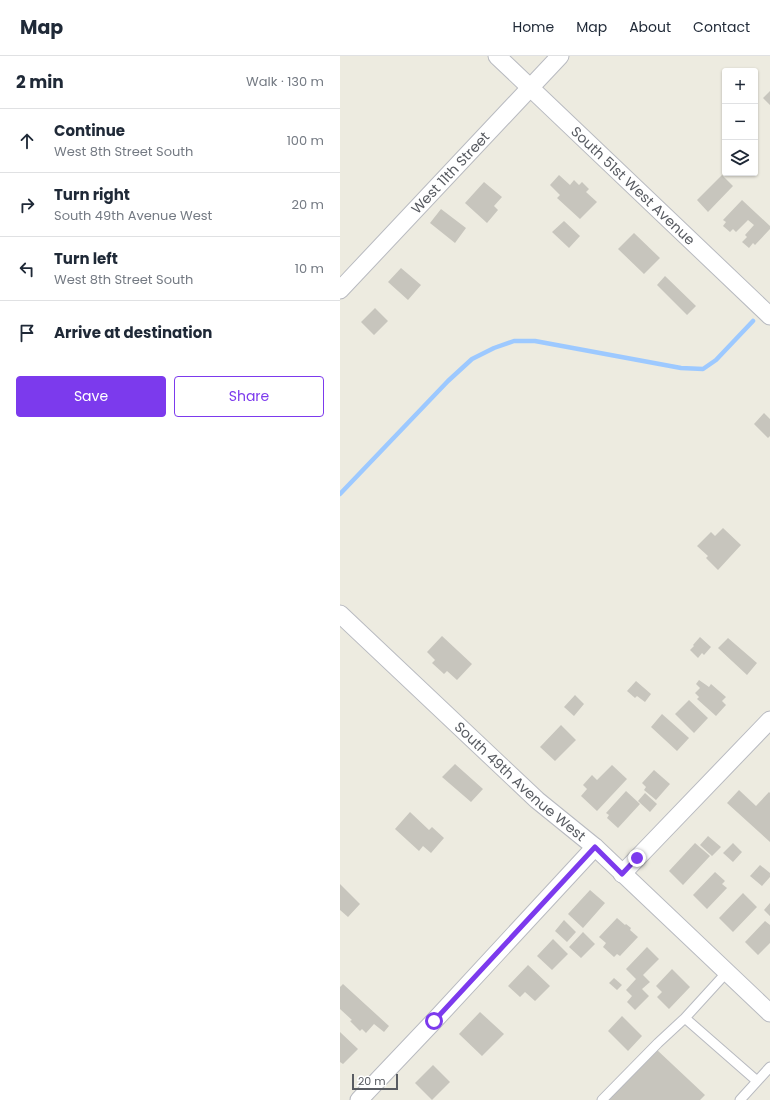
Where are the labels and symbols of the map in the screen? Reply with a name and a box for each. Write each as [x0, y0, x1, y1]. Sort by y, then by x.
street label: South 51st West Avenue [567, 122, 700, 250]
street label: West 11th Street [407, 127, 494, 218]
street label: South 49th Avenue West [450, 717, 590, 846]
route end [628, 849, 646, 867]
route start [425, 1012, 443, 1030]
scale bar [352, 1072, 398, 1091]

